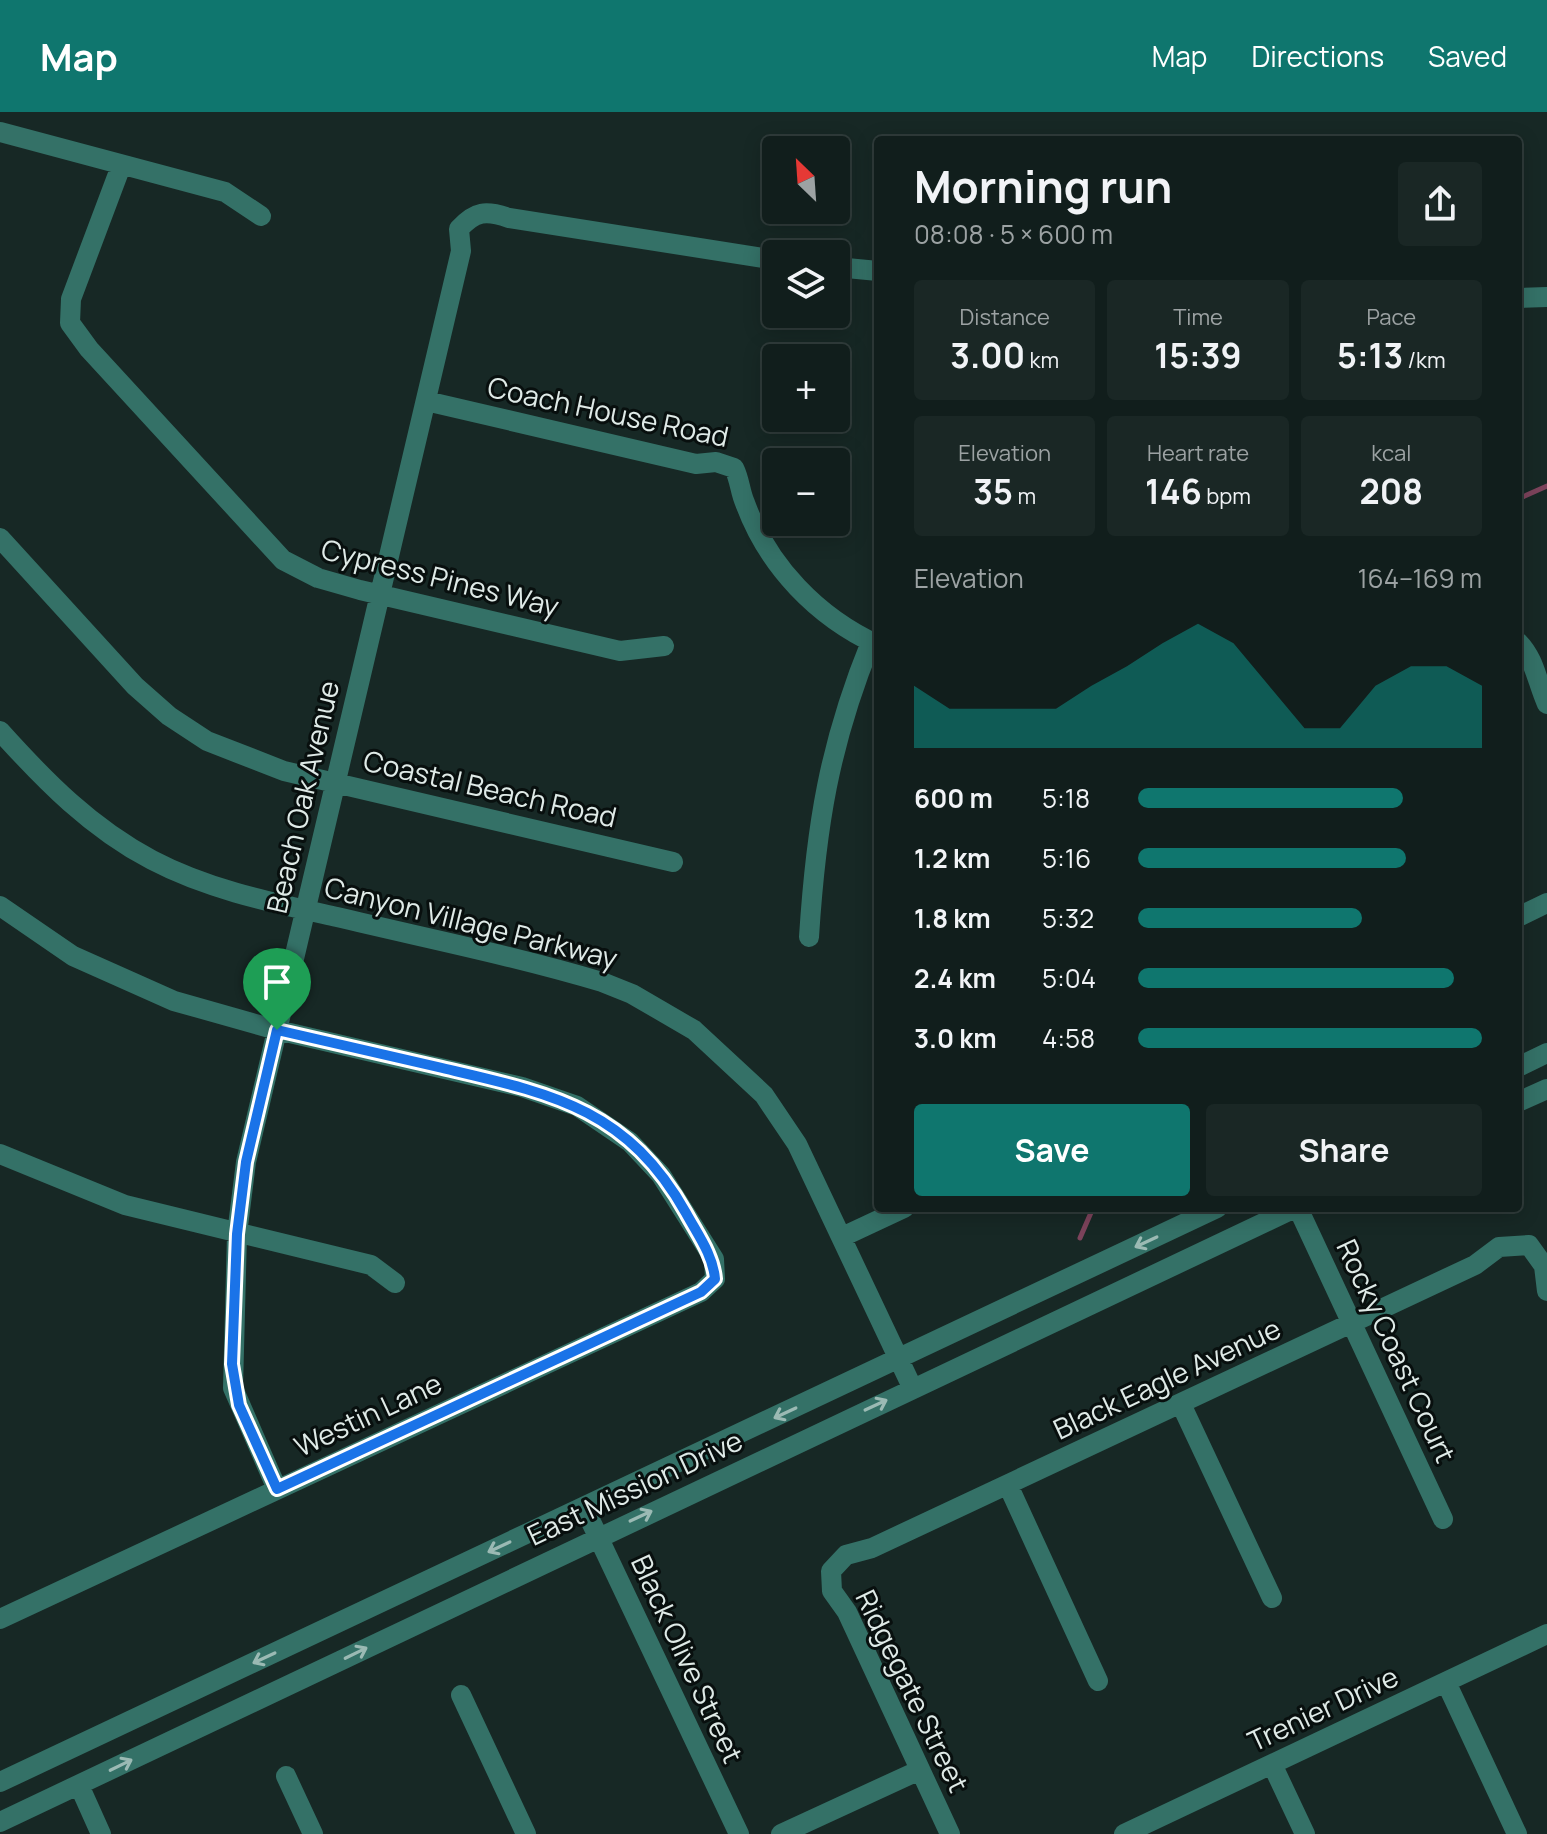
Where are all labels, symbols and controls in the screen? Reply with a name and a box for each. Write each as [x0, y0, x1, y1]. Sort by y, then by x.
text: Map [40, 30, 118, 82]
text: Map [1152, 37, 1207, 75]
text: Directions [1251, 37, 1384, 75]
text: Saved [1428, 37, 1507, 75]
north arrow [762, 136, 850, 224]
map controls [762, 136, 850, 536]
text: Morning run [914, 156, 1172, 216]
button: share [1398, 162, 1482, 246]
text: 08:08 · 5 × 600 m [914, 216, 1113, 252]
button: layers [762, 240, 850, 328]
text: Distance [960, 302, 1050, 332]
text: Time [1173, 302, 1223, 332]
text: Pace [1366, 302, 1416, 332]
text: 3.00 [950, 332, 1025, 378]
text: 15:39 [1154, 332, 1242, 378]
text: 5:13 [1337, 332, 1403, 378]
button: + [762, 344, 850, 432]
text: km [1025, 345, 1059, 375]
text: /km [1403, 345, 1446, 375]
street label: Coach House Road [484, 367, 732, 455]
text: Elevation [958, 438, 1051, 468]
text: Heart rate [1147, 438, 1249, 468]
text: kcal [1371, 438, 1411, 468]
button: − [762, 448, 850, 536]
text: 35 [973, 468, 1013, 514]
text: 146 [1145, 468, 1202, 514]
text: 208 [1360, 468, 1423, 514]
text: m [1013, 481, 1036, 511]
text: bpm [1202, 481, 1251, 511]
street label: Cypress Pines Way [317, 529, 563, 625]
text: Elevation [914, 560, 1024, 596]
text: 164–169 m [1357, 560, 1482, 596]
street label: Beach Oak Avenue [257, 677, 347, 917]
street label: Coastal Beach Road [360, 740, 621, 836]
text: 600 m [914, 780, 993, 816]
text: 5:18 [1042, 780, 1090, 816]
text: 1.2 km [914, 840, 990, 876]
text: 5:16 [1042, 840, 1091, 876]
street label: Canyon Village Parkway [321, 867, 622, 977]
text: 1.8 km [914, 900, 991, 936]
text: 5:32 [1042, 900, 1094, 936]
pin [243, 948, 311, 1030]
icon: arrive [255, 960, 299, 1004]
text: 2.4 km [914, 960, 996, 996]
text: 5:04 [1042, 960, 1096, 996]
text: 3.0 km [914, 1020, 997, 1056]
text: 4:58 [1042, 1020, 1095, 1056]
button: Save [914, 1104, 1190, 1196]
button: Share [1206, 1104, 1482, 1196]
street label: Rocky Coast Court [1329, 1233, 1465, 1468]
one-way arrow [1135, 1235, 1159, 1250]
street label: Black Eagle Avenue [1047, 1309, 1286, 1447]
street label: Westin Lane [288, 1363, 447, 1465]
one-way arrow [863, 1397, 887, 1412]
one-way arrow [773, 1406, 797, 1421]
street label: East Mission Drive [521, 1421, 748, 1554]
one-way arrow [628, 1508, 652, 1523]
one-way arrow [487, 1540, 511, 1555]
street label: Black Olive Street [623, 1548, 753, 1769]
street label: Ridgegate Street [847, 1583, 978, 1798]
one-way arrow [343, 1644, 367, 1660]
one-way arrow [252, 1651, 276, 1666]
street label: Trenier Drive [1241, 1657, 1404, 1759]
one-way arrow [109, 1757, 133, 1772]

